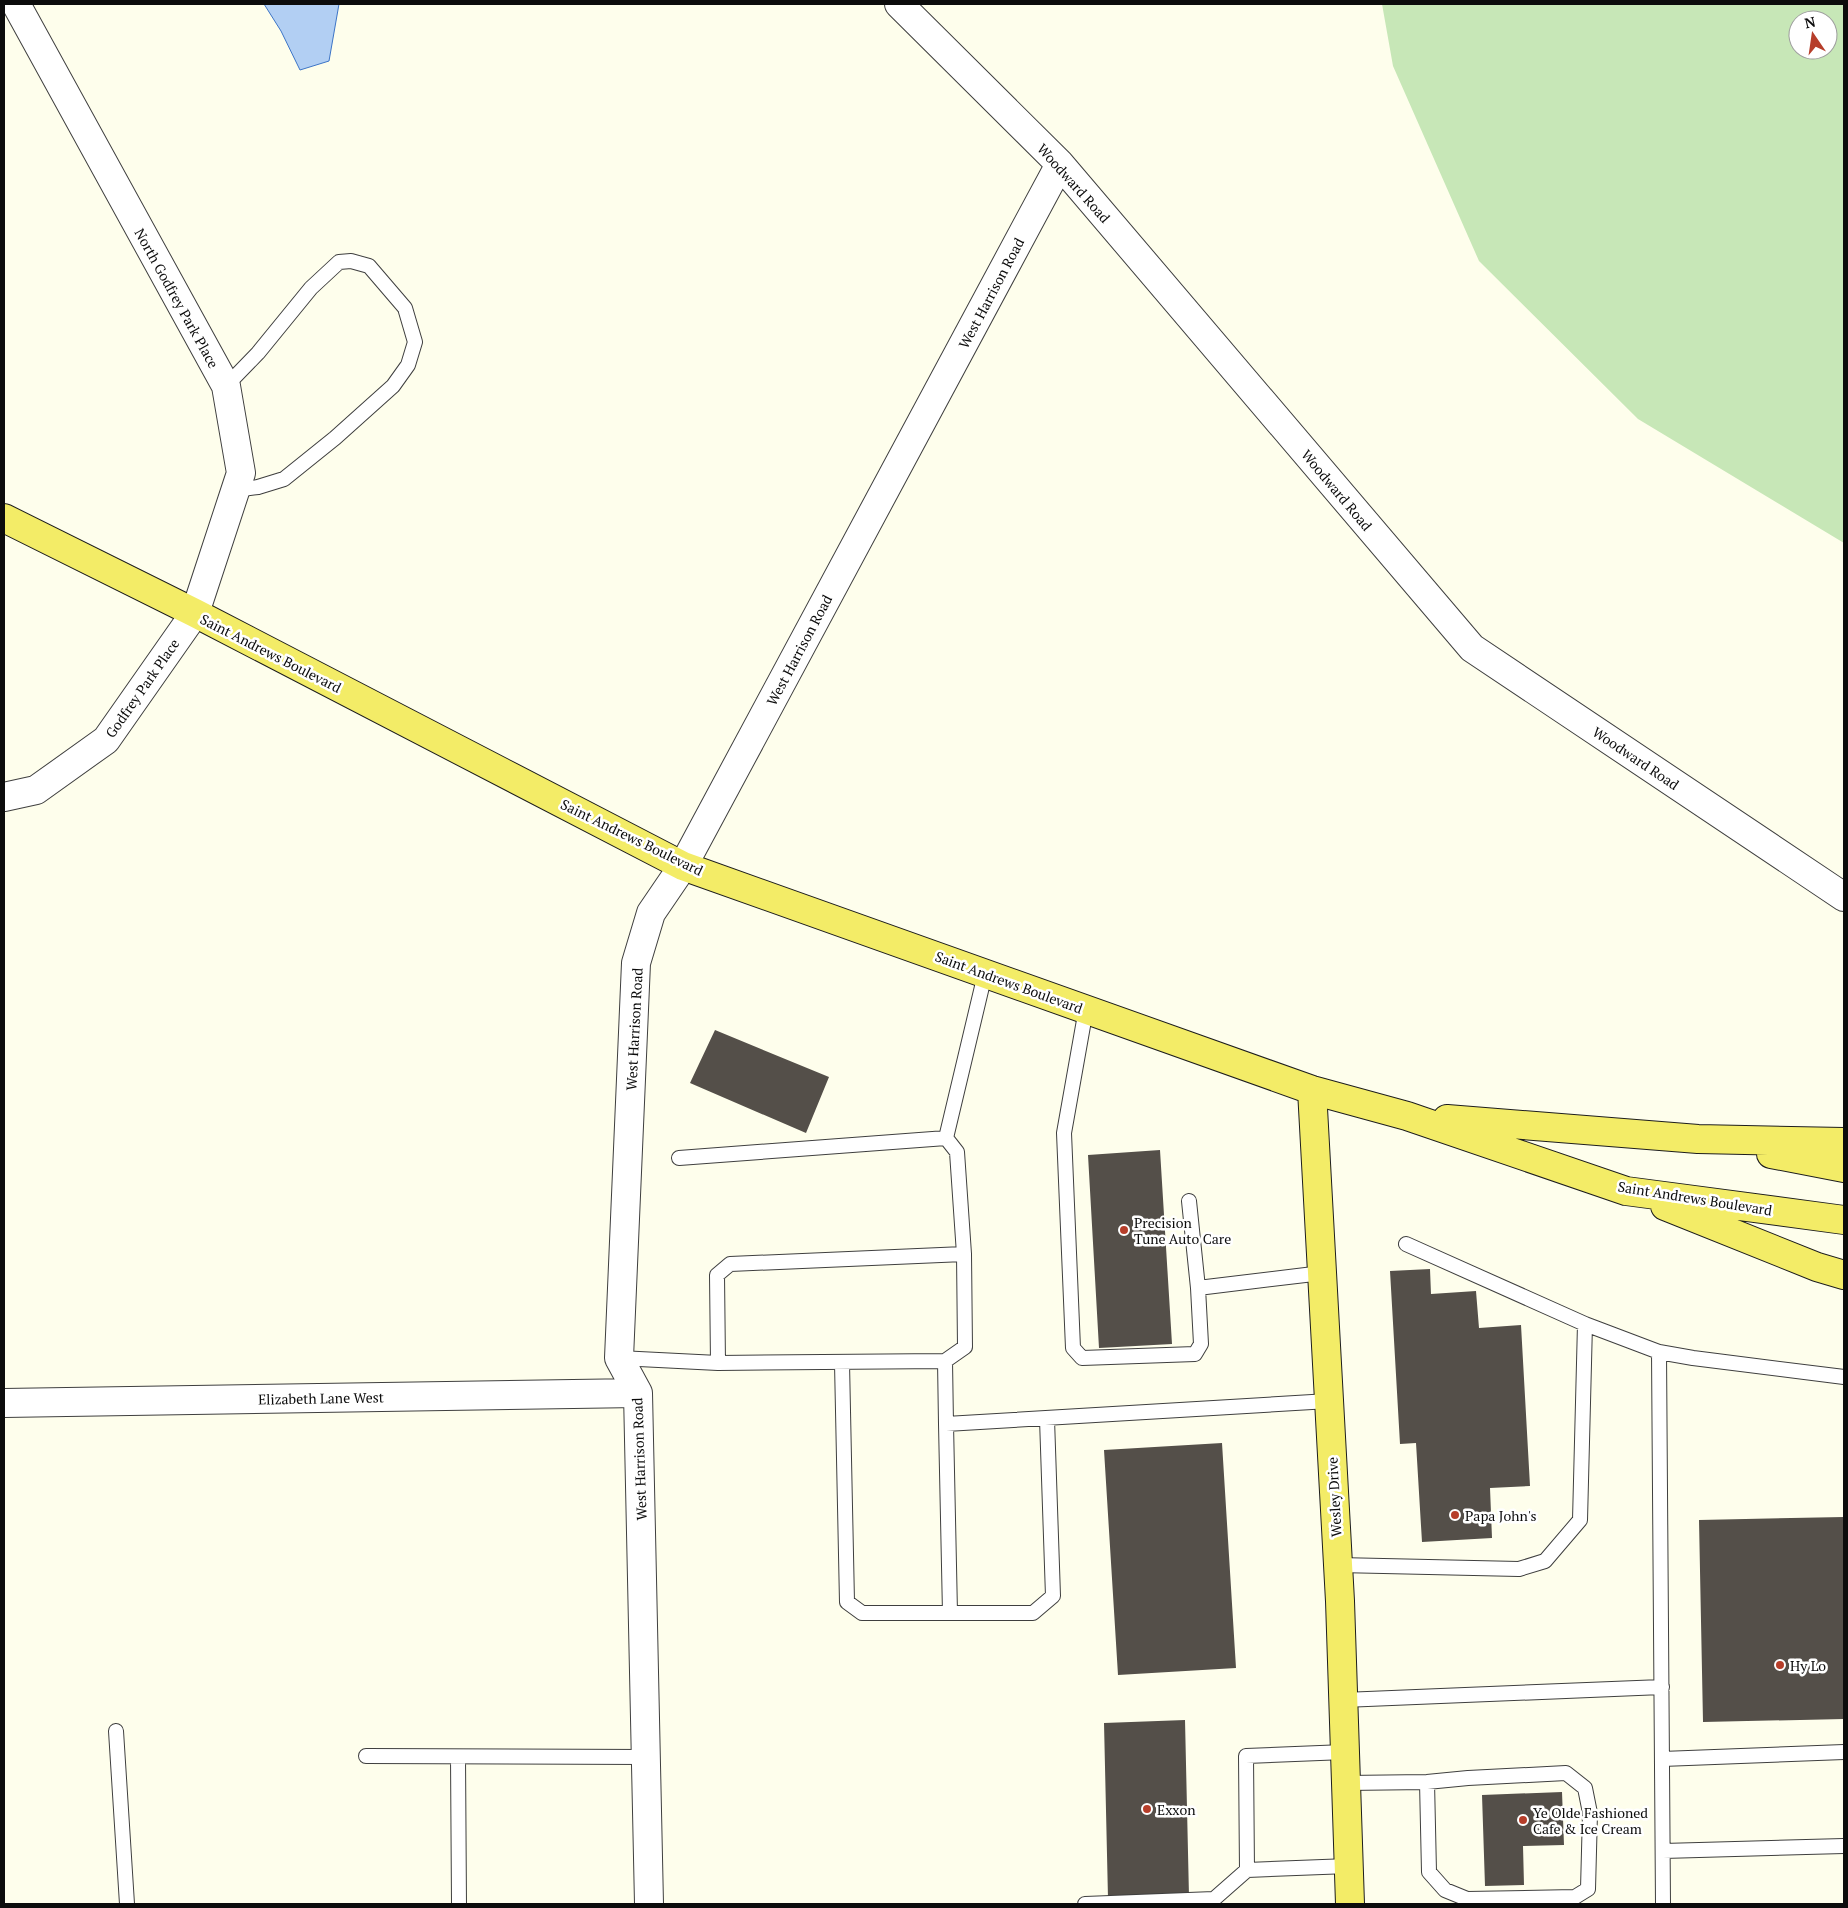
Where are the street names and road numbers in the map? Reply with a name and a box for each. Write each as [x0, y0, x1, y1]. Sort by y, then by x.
street label: Woodward Road [1033, 139, 1115, 227]
street label: North Godfrey Park Place [131, 225, 223, 371]
street label: West Harrison Road [954, 234, 1028, 352]
street label: Woodward Road [1297, 445, 1377, 535]
street label: West Harrison Road [762, 591, 836, 709]
street label: Saint Andrews Boulevard [197, 609, 345, 697]
street label: Godfrey Park Place [101, 635, 183, 741]
street label: Woodward Road [1589, 722, 1683, 794]
street label: Saint Andrews Boulevard [558, 794, 706, 880]
street label: Saint Andrews Boulevard [933, 946, 1086, 1018]
street label: West Harrison Road [621, 967, 647, 1091]
street label: Saint Andrews Boulevard [1617, 1176, 1774, 1220]
street label: Elizabeth Lane West [258, 1387, 385, 1409]
street label: West Harrison Road [627, 1397, 651, 1521]
street label: Wesley Drive [1322, 1456, 1346, 1538]

